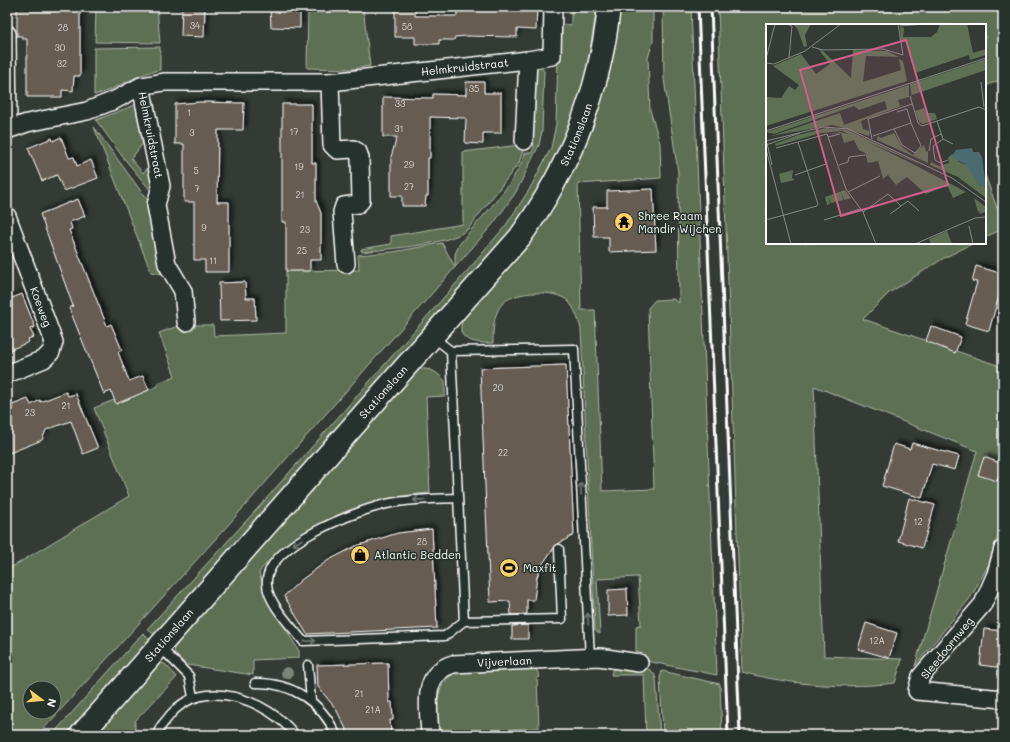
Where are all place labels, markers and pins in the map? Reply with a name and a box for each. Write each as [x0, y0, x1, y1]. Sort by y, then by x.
place label: Shree Raam Mandir Wijchen [638, 208, 721, 236]
temple icon: Shree Raam Mandir Wijchen [613, 211, 635, 233]
shop icon: Atlantic Bedden [349, 544, 371, 566]
place label: Atlantic Bedden [374, 547, 461, 562]
sports icon: Maxfit [498, 557, 520, 579]
place label: Maxfit [523, 560, 557, 575]

